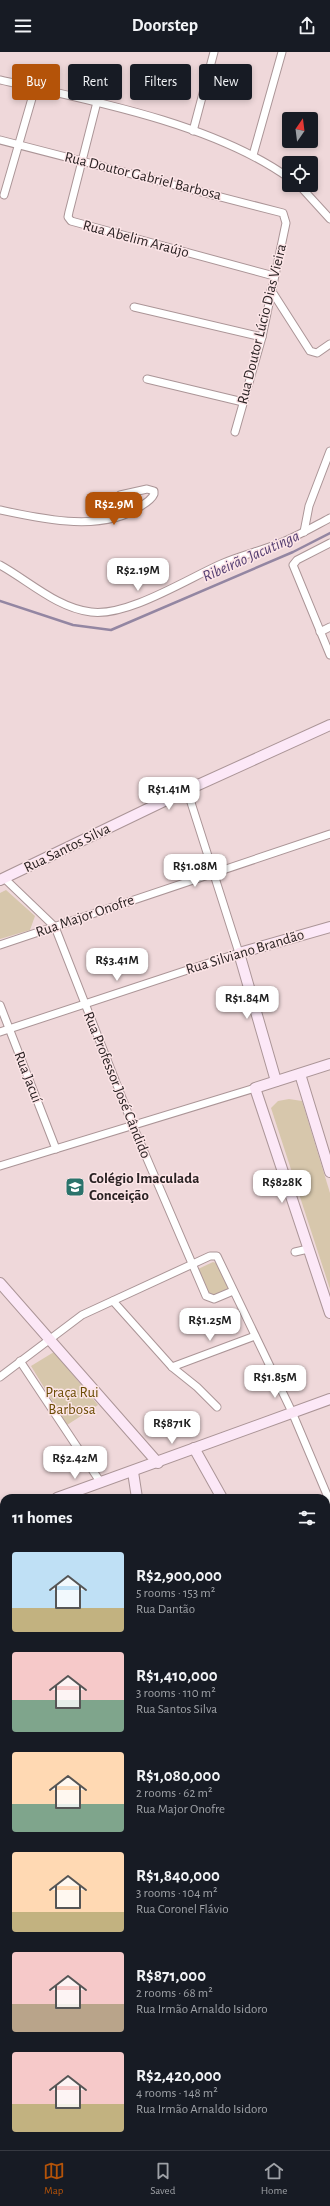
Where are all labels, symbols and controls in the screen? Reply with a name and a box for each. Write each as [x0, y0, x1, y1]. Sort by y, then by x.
icon: menu [12, 15, 34, 37]
icon: share [296, 15, 318, 37]
text: Doorstep [132, 17, 198, 35]
chip: Buy [12, 64, 60, 100]
chip: Rent [68, 64, 122, 100]
chip: Filters [130, 64, 191, 100]
chip: New [199, 64, 252, 100]
north arrow [282, 112, 318, 148]
map controls [282, 112, 318, 192]
street label: Rua Doutor Gabriel Barbosa [63, 149, 223, 203]
button: locate [282, 156, 318, 192]
street label: Rua Abelim Araújo [81, 218, 191, 260]
street label: Rua Doutor Lúcio Dias Vieira [235, 242, 289, 406]
pin: R$2.9M [81, 492, 147, 526]
text: R$2.9M [94, 498, 134, 511]
water label: Ribeirão Jacutinga [200, 527, 302, 585]
pin: R$2.19M [101, 558, 175, 592]
text: R$2.19M [116, 564, 160, 577]
pin: R$1.41M [132, 777, 206, 811]
text: R$1.41M [148, 783, 190, 796]
street label: Rua Santos Silva [22, 821, 112, 875]
pin: R$1.08M [158, 854, 232, 888]
text: R$1.08M [173, 860, 217, 873]
street label: Rua Major Onofre [34, 892, 136, 940]
street label: Rua Silviano Brandão [184, 927, 306, 977]
pin: R$3.41M [80, 948, 154, 982]
text: R$3.41M [95, 954, 139, 967]
pin: R$1.84M [210, 986, 284, 1020]
text: R$1.84M [225, 992, 269, 1005]
street label: Rua Professor José Cândido [81, 1009, 153, 1161]
street label: Rua Jacuí [11, 1049, 45, 1105]
pin: R$828K [249, 1170, 315, 1204]
place label: Colégio Imaculada Conceição [89, 1171, 199, 1203]
school or university icon: Colégio Imaculada Conceição [64, 1176, 86, 1198]
text: R$828K [262, 1176, 302, 1189]
pin: R$1.25M [173, 1308, 247, 1342]
text: R$1.25M [188, 1314, 232, 1327]
pin: R$1.85M [238, 1365, 312, 1399]
text: R$1.85M [253, 1371, 297, 1384]
park label: Praça Rui Barbosa [45, 1385, 99, 1417]
pin: R$871K [139, 1411, 205, 1445]
text: R$871K [153, 1417, 191, 1430]
pin: R$2.42M [38, 1446, 112, 1480]
text: R$2.42M [52, 1452, 98, 1465]
icon: filters [296, 1507, 318, 1529]
text: 11 homes [12, 1509, 72, 1526]
text: R$2,900,000 [136, 1567, 222, 1584]
icon: home [44, 1568, 92, 1616]
text: 5 rooms · 153 m² [136, 1587, 215, 1600]
text: Rua Dantão [136, 1603, 195, 1616]
text: R$1,410,000 [136, 1667, 218, 1684]
icon: home [44, 1668, 92, 1716]
text: 3 rooms · 110 m² [136, 1687, 216, 1700]
text: Rua Santos Silva [136, 1703, 217, 1716]
text: R$1,080,000 [136, 1767, 220, 1784]
icon: home [44, 1768, 92, 1816]
text: 2 rooms · 62 m² [136, 1787, 212, 1800]
text: Rua Major Onofre [136, 1803, 225, 1816]
text: R$1,840,000 [136, 1867, 220, 1884]
icon: home [44, 1868, 92, 1916]
text: 3 rooms · 104 m² [136, 1887, 217, 1900]
text: Rua Coronel Flávio [136, 1903, 229, 1916]
text: R$871,000 [136, 1967, 206, 1984]
icon: home [44, 1968, 92, 2016]
text: 2 rooms · 68 m² [136, 1987, 213, 2000]
text: Rua Irmão Arnaldo Isidoro [136, 2003, 268, 2016]
text: R$2,420,000 [136, 2067, 221, 2084]
icon: home [44, 2068, 92, 2116]
text: 4 rooms · 148 m² [136, 2087, 218, 2100]
text: Rua Irmão Arnaldo Isidoro [136, 2103, 268, 2116]
tab: Map [43, 2160, 65, 2197]
tab: Saved [150, 2160, 175, 2197]
tab: Home [261, 2160, 287, 2197]

